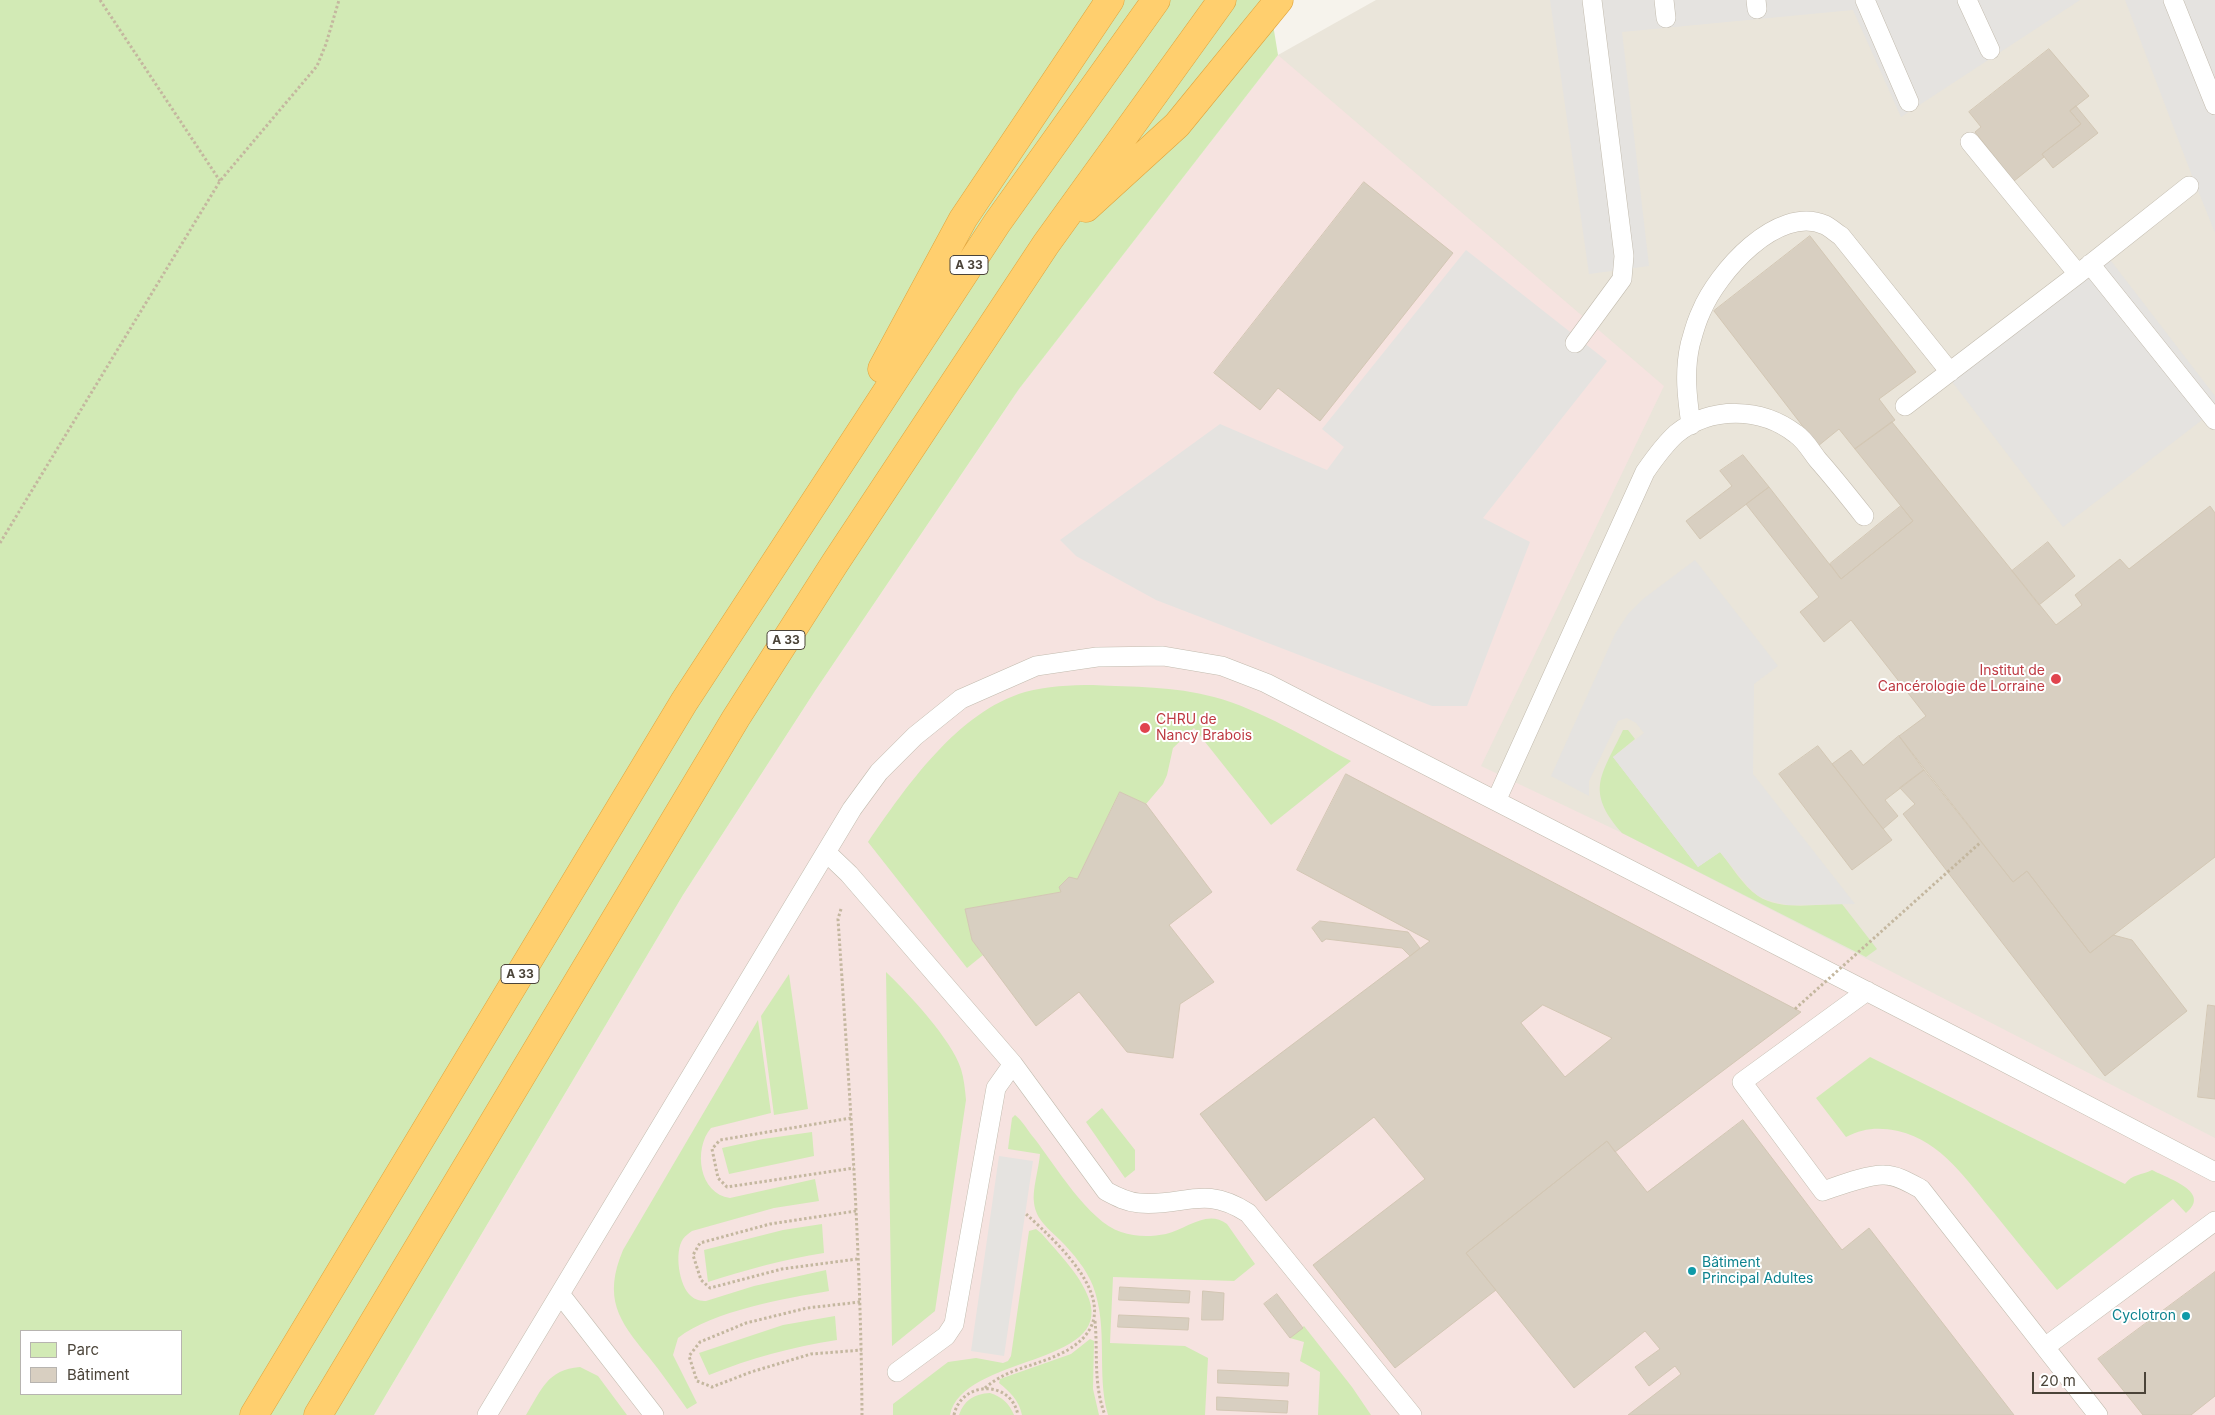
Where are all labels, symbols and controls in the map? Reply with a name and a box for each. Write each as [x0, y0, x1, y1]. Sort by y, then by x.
road number: A 33 [950, 256, 988, 274]
road number: A 33 [767, 630, 805, 650]
place label: Institut de Cancérologie de Lorraine [1878, 663, 2045, 696]
marker: Institut de Cancérologie de Lorraine [2049, 672, 2063, 686]
place label: CHRU de Nancy Brabois [1156, 712, 1252, 744]
marker: CHRU de Nancy Brabois [1138, 721, 1152, 735]
road number: A 33 [501, 964, 539, 984]
place label: Bâtiment Principal Adultes [1702, 1255, 1813, 1288]
marker: Bâtiment Principal Adultes [1686, 1265, 1698, 1277]
place label: Cyclotron [2112, 1308, 2176, 1324]
marker: Cyclotron [2180, 1310, 2192, 1322]
legend [20, 1330, 182, 1395]
text: Parc [67, 1340, 99, 1359]
scale bar [2035, 1362, 2149, 1394]
text: Bâtiment [67, 1365, 129, 1384]
text: 20 m [2040, 1371, 2076, 1390]

